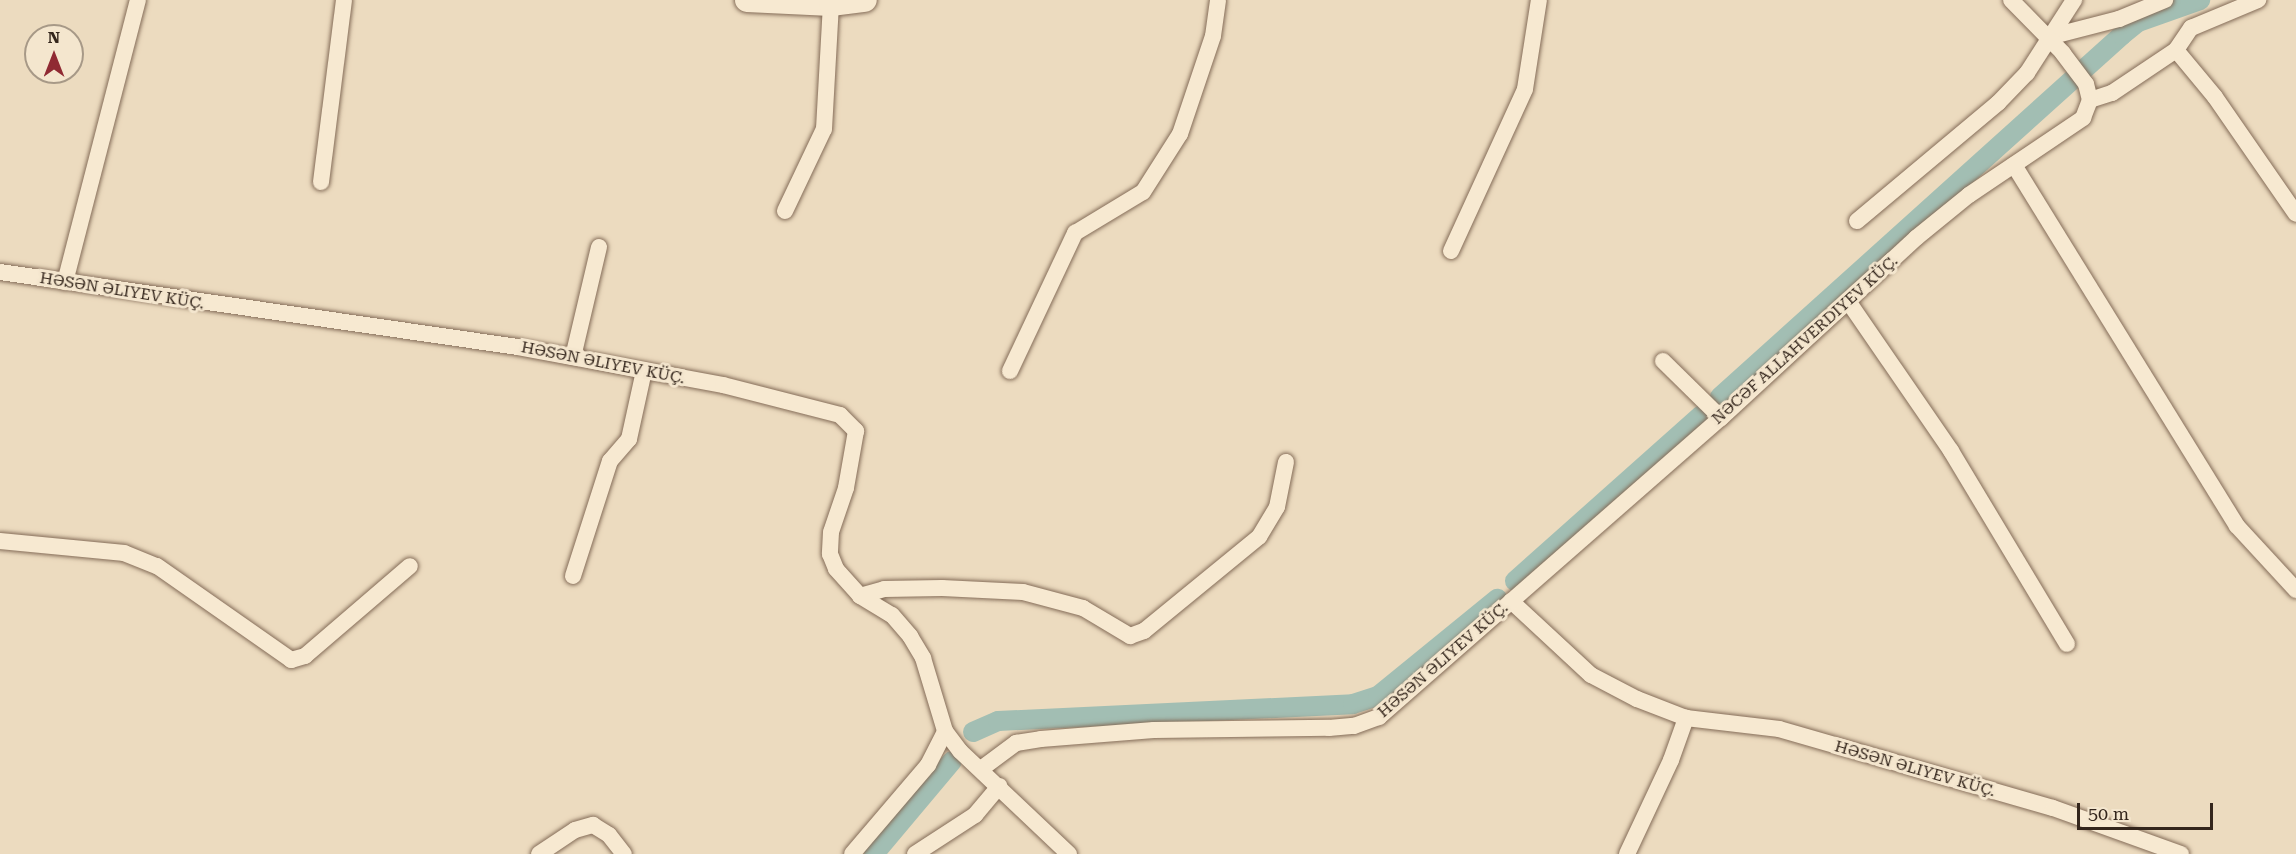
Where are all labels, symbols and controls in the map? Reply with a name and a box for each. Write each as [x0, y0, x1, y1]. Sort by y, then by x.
north arrow [24, 24, 84, 84]
text: N [48, 28, 60, 47]
street label: NƏCƏF ALLAHVERDIYEV KÜÇ. [1708, 251, 1902, 429]
street label: HƏSƏN ƏLIYEV KÜÇ. [38, 269, 206, 313]
street label: HƏSƏN ƏLIYEV KÜÇ. [520, 338, 686, 388]
street label: HƏSƏN ƏLIYEV KÜÇ. [1374, 598, 1512, 722]
street label: HƏSƏN ƏLIYEV KÜÇ. [1832, 737, 1998, 801]
scale bar [2080, 791, 2216, 829]
text: 50 m [2088, 803, 2129, 824]

